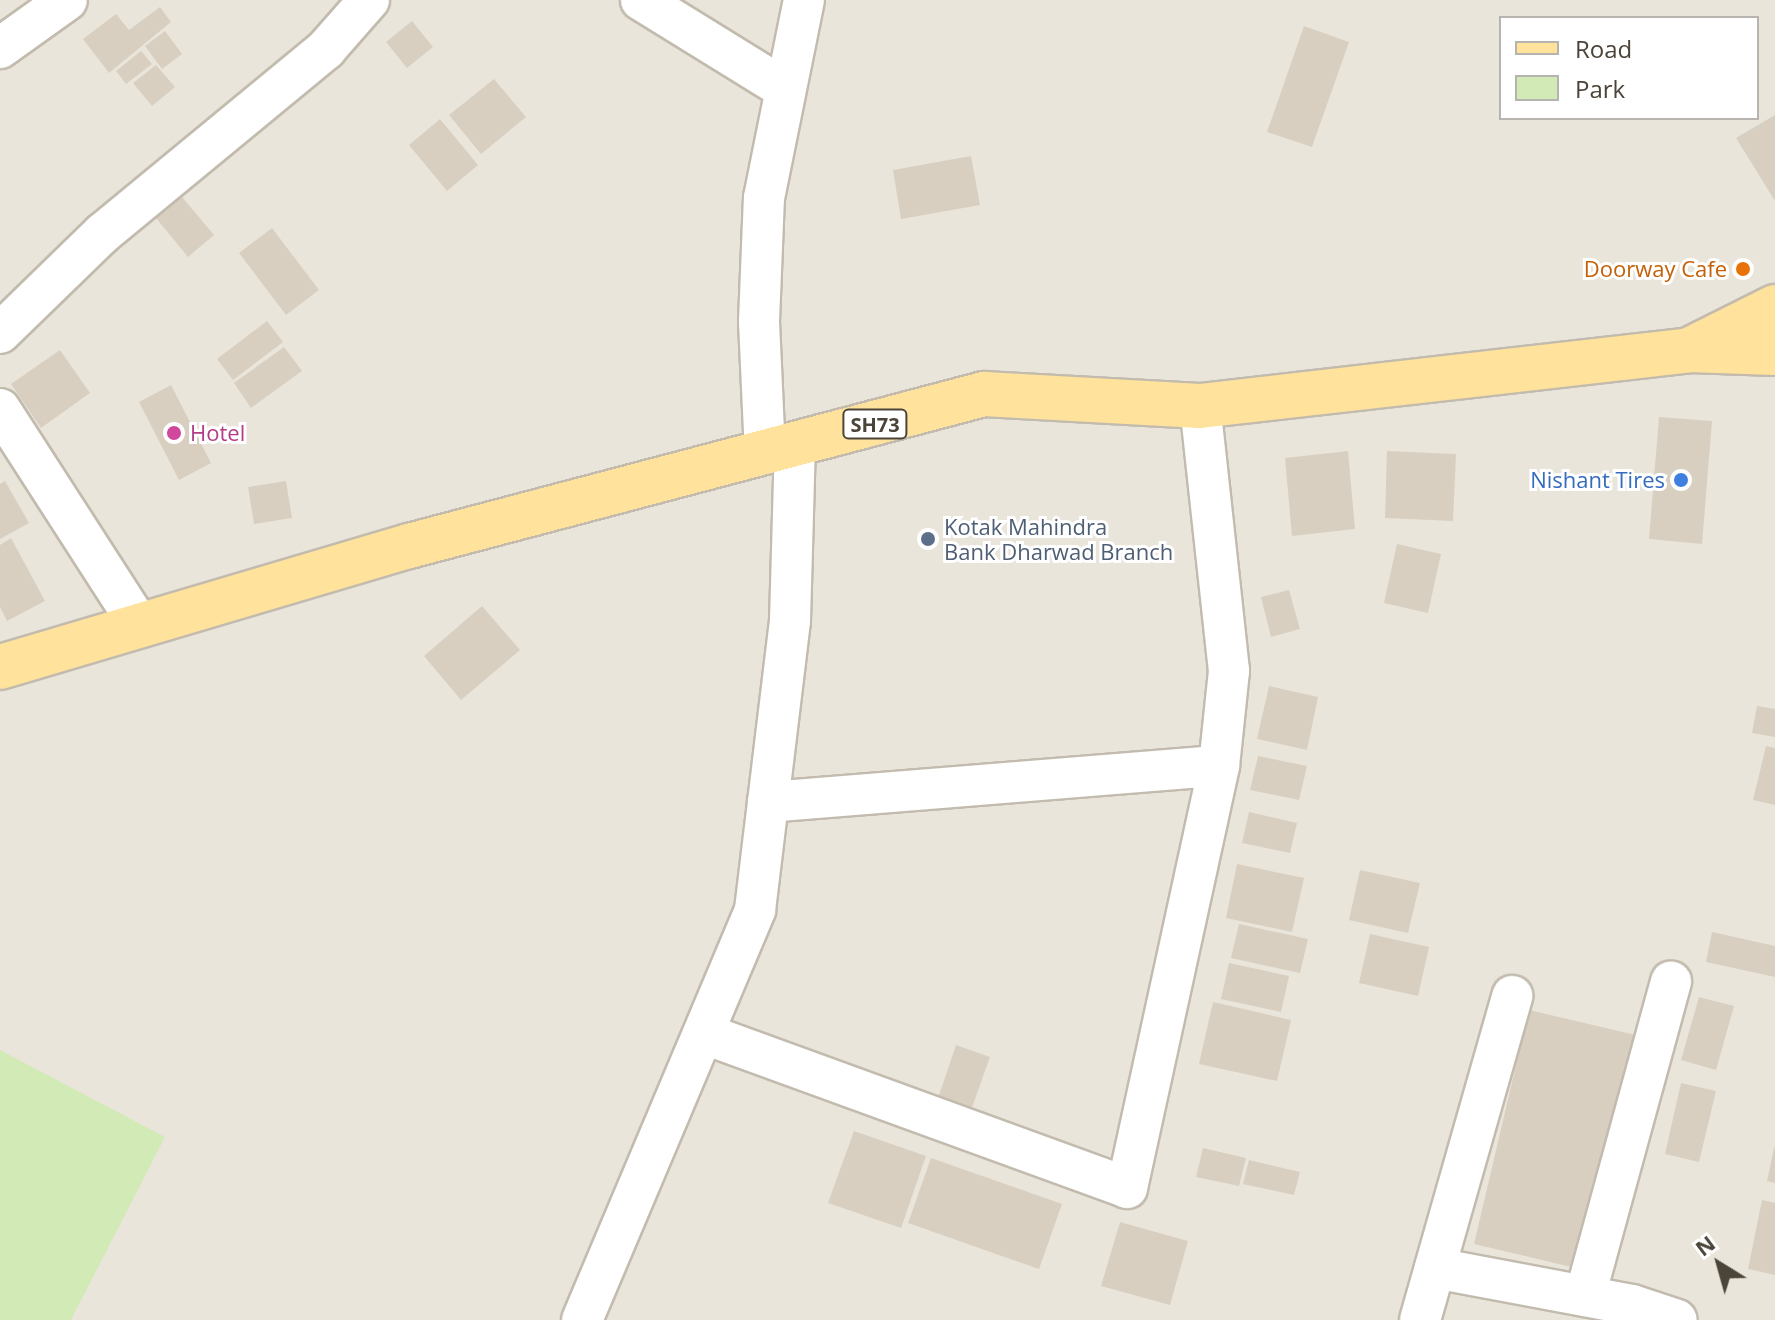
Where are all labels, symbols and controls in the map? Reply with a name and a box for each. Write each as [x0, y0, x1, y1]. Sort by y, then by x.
legend [1499, 16, 1759, 120]
text: Road [1575, 32, 1632, 65]
text: Park [1575, 72, 1625, 105]
place label: Doorway Cafe [1584, 256, 1727, 282]
marker: Doorway Cafe [1734, 260, 1752, 278]
road number: SH73 [841, 408, 909, 440]
place label: Hotel [190, 420, 245, 446]
marker: Hotel [165, 424, 183, 442]
place label: Nishant Tires [1530, 467, 1665, 493]
marker: Nishant Tires [1672, 471, 1690, 489]
place label: Kotak Mahindra Bank Dharwad Branch [944, 513, 1173, 564]
marker: Kotak Mahindra Bank Dharwad Branch [919, 530, 937, 548]
north arrow [1679, 1224, 1759, 1304]
text: N [1688, 1227, 1721, 1262]

